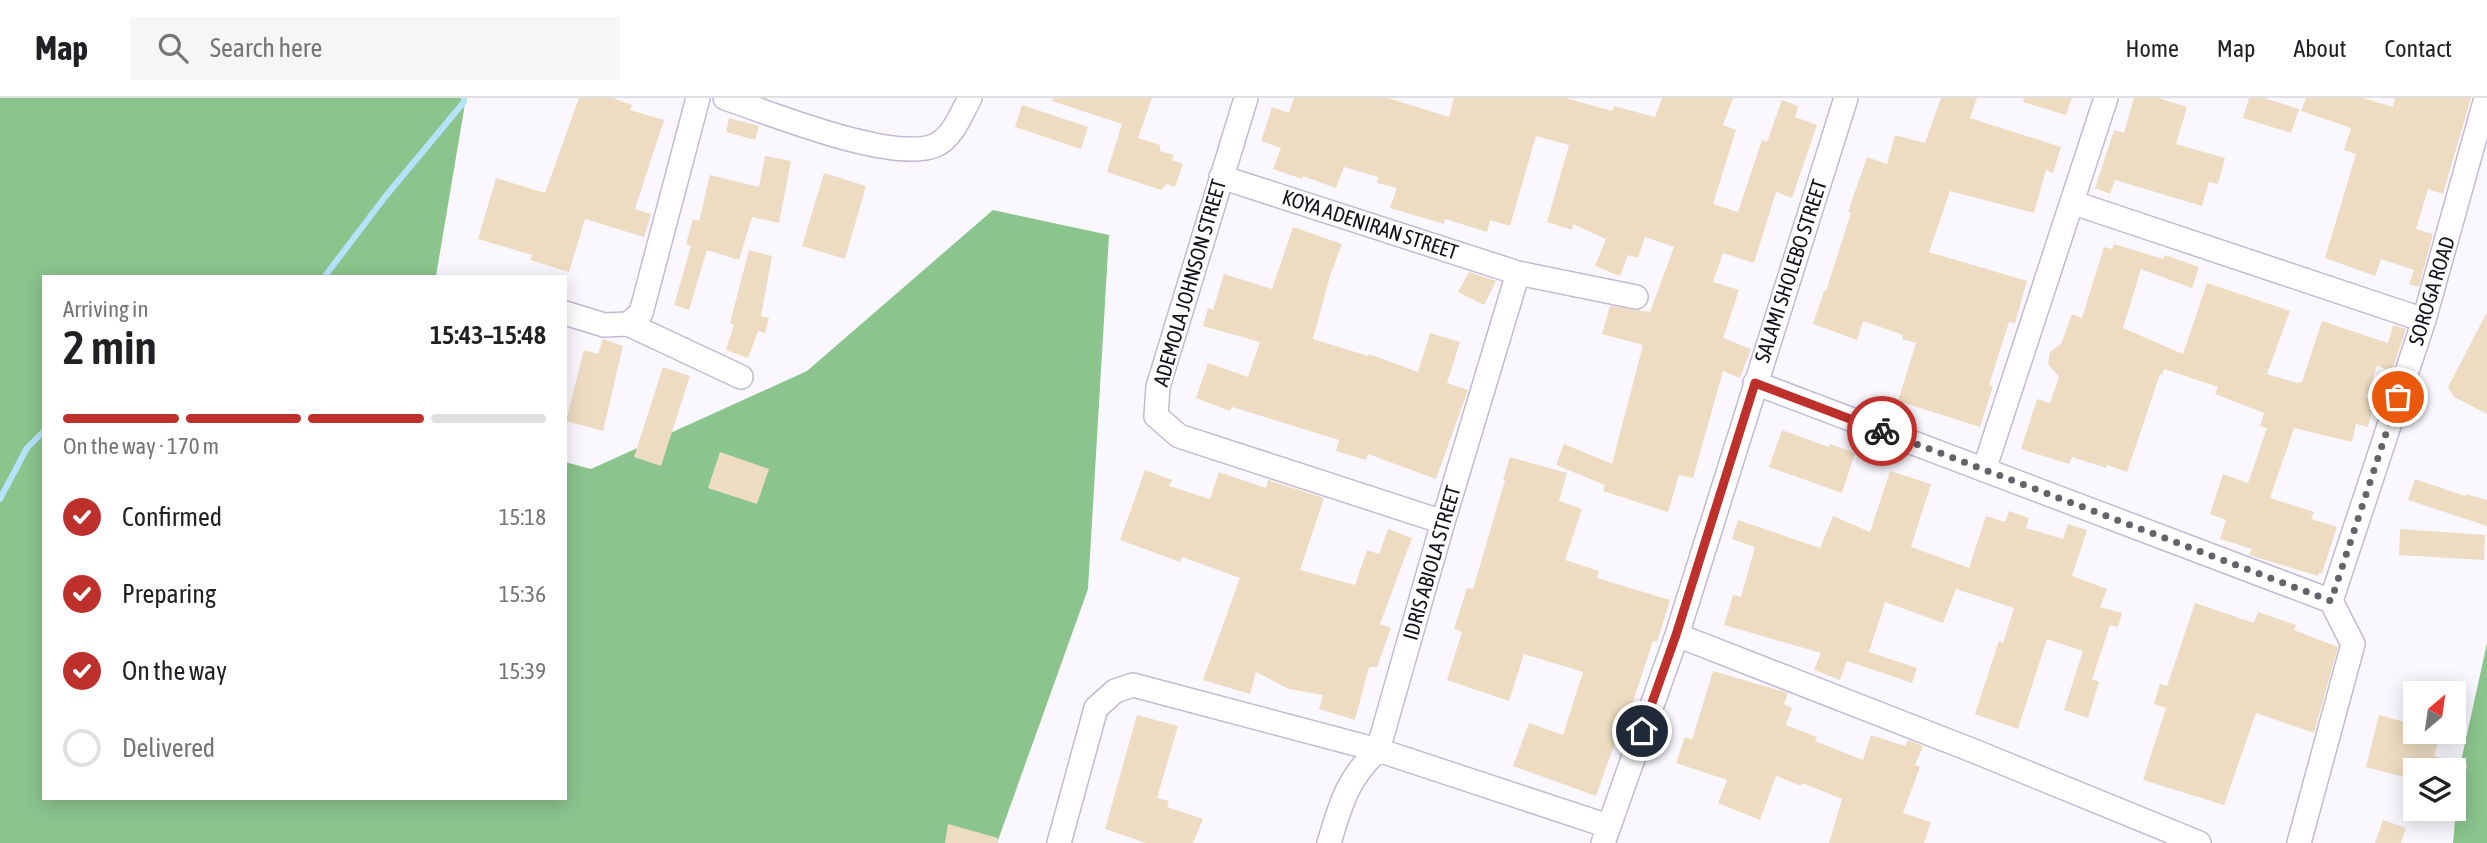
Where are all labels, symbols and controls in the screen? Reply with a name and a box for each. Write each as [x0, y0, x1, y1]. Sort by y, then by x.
search box [130, 17, 620, 80]
text: Map [35, 29, 88, 67]
icon: search [154, 29, 192, 67]
text: Search here [210, 33, 322, 63]
text: Home [2125, 35, 2179, 62]
text: Map [2217, 35, 2255, 62]
text: About [2293, 35, 2346, 62]
text: Contact [2384, 35, 2452, 62]
street label: ADEMOLA JOHNSON STREET [1148, 176, 1230, 389]
street label: SALAMI SHOLEBO STREET [1749, 176, 1831, 365]
street label: KOYA ADENIRAN STREET [1279, 184, 1461, 264]
street label: SOROGA ROAD [2403, 233, 2459, 348]
text: Arriving in [63, 296, 149, 322]
text: 15:43–15:48 [430, 320, 546, 350]
text: 2 min [63, 321, 157, 374]
pin [2368, 367, 2428, 427]
icon: bag [2379, 378, 2417, 416]
courier [1847, 396, 1917, 466]
icon: bike [1863, 412, 1901, 450]
text: On the way · 170 m [63, 433, 219, 459]
street label: IDRIS ABIOLA STREET [1398, 483, 1465, 643]
icon: check [63, 498, 101, 536]
text: Confirmed [122, 502, 222, 532]
text: 15:18 [499, 504, 546, 530]
icon: check [63, 575, 101, 613]
text: Preparing [122, 579, 216, 609]
text: 15:36 [499, 581, 546, 607]
icon: check [63, 652, 101, 690]
text: On the way [122, 656, 227, 686]
text: 15:39 [499, 658, 546, 684]
north arrow [2403, 681, 2466, 744]
map controls [2403, 681, 2466, 821]
pin [1612, 701, 1672, 761]
icon: home [1623, 712, 1661, 750]
text: Delivered [122, 733, 215, 763]
button: layers [2403, 758, 2466, 821]

